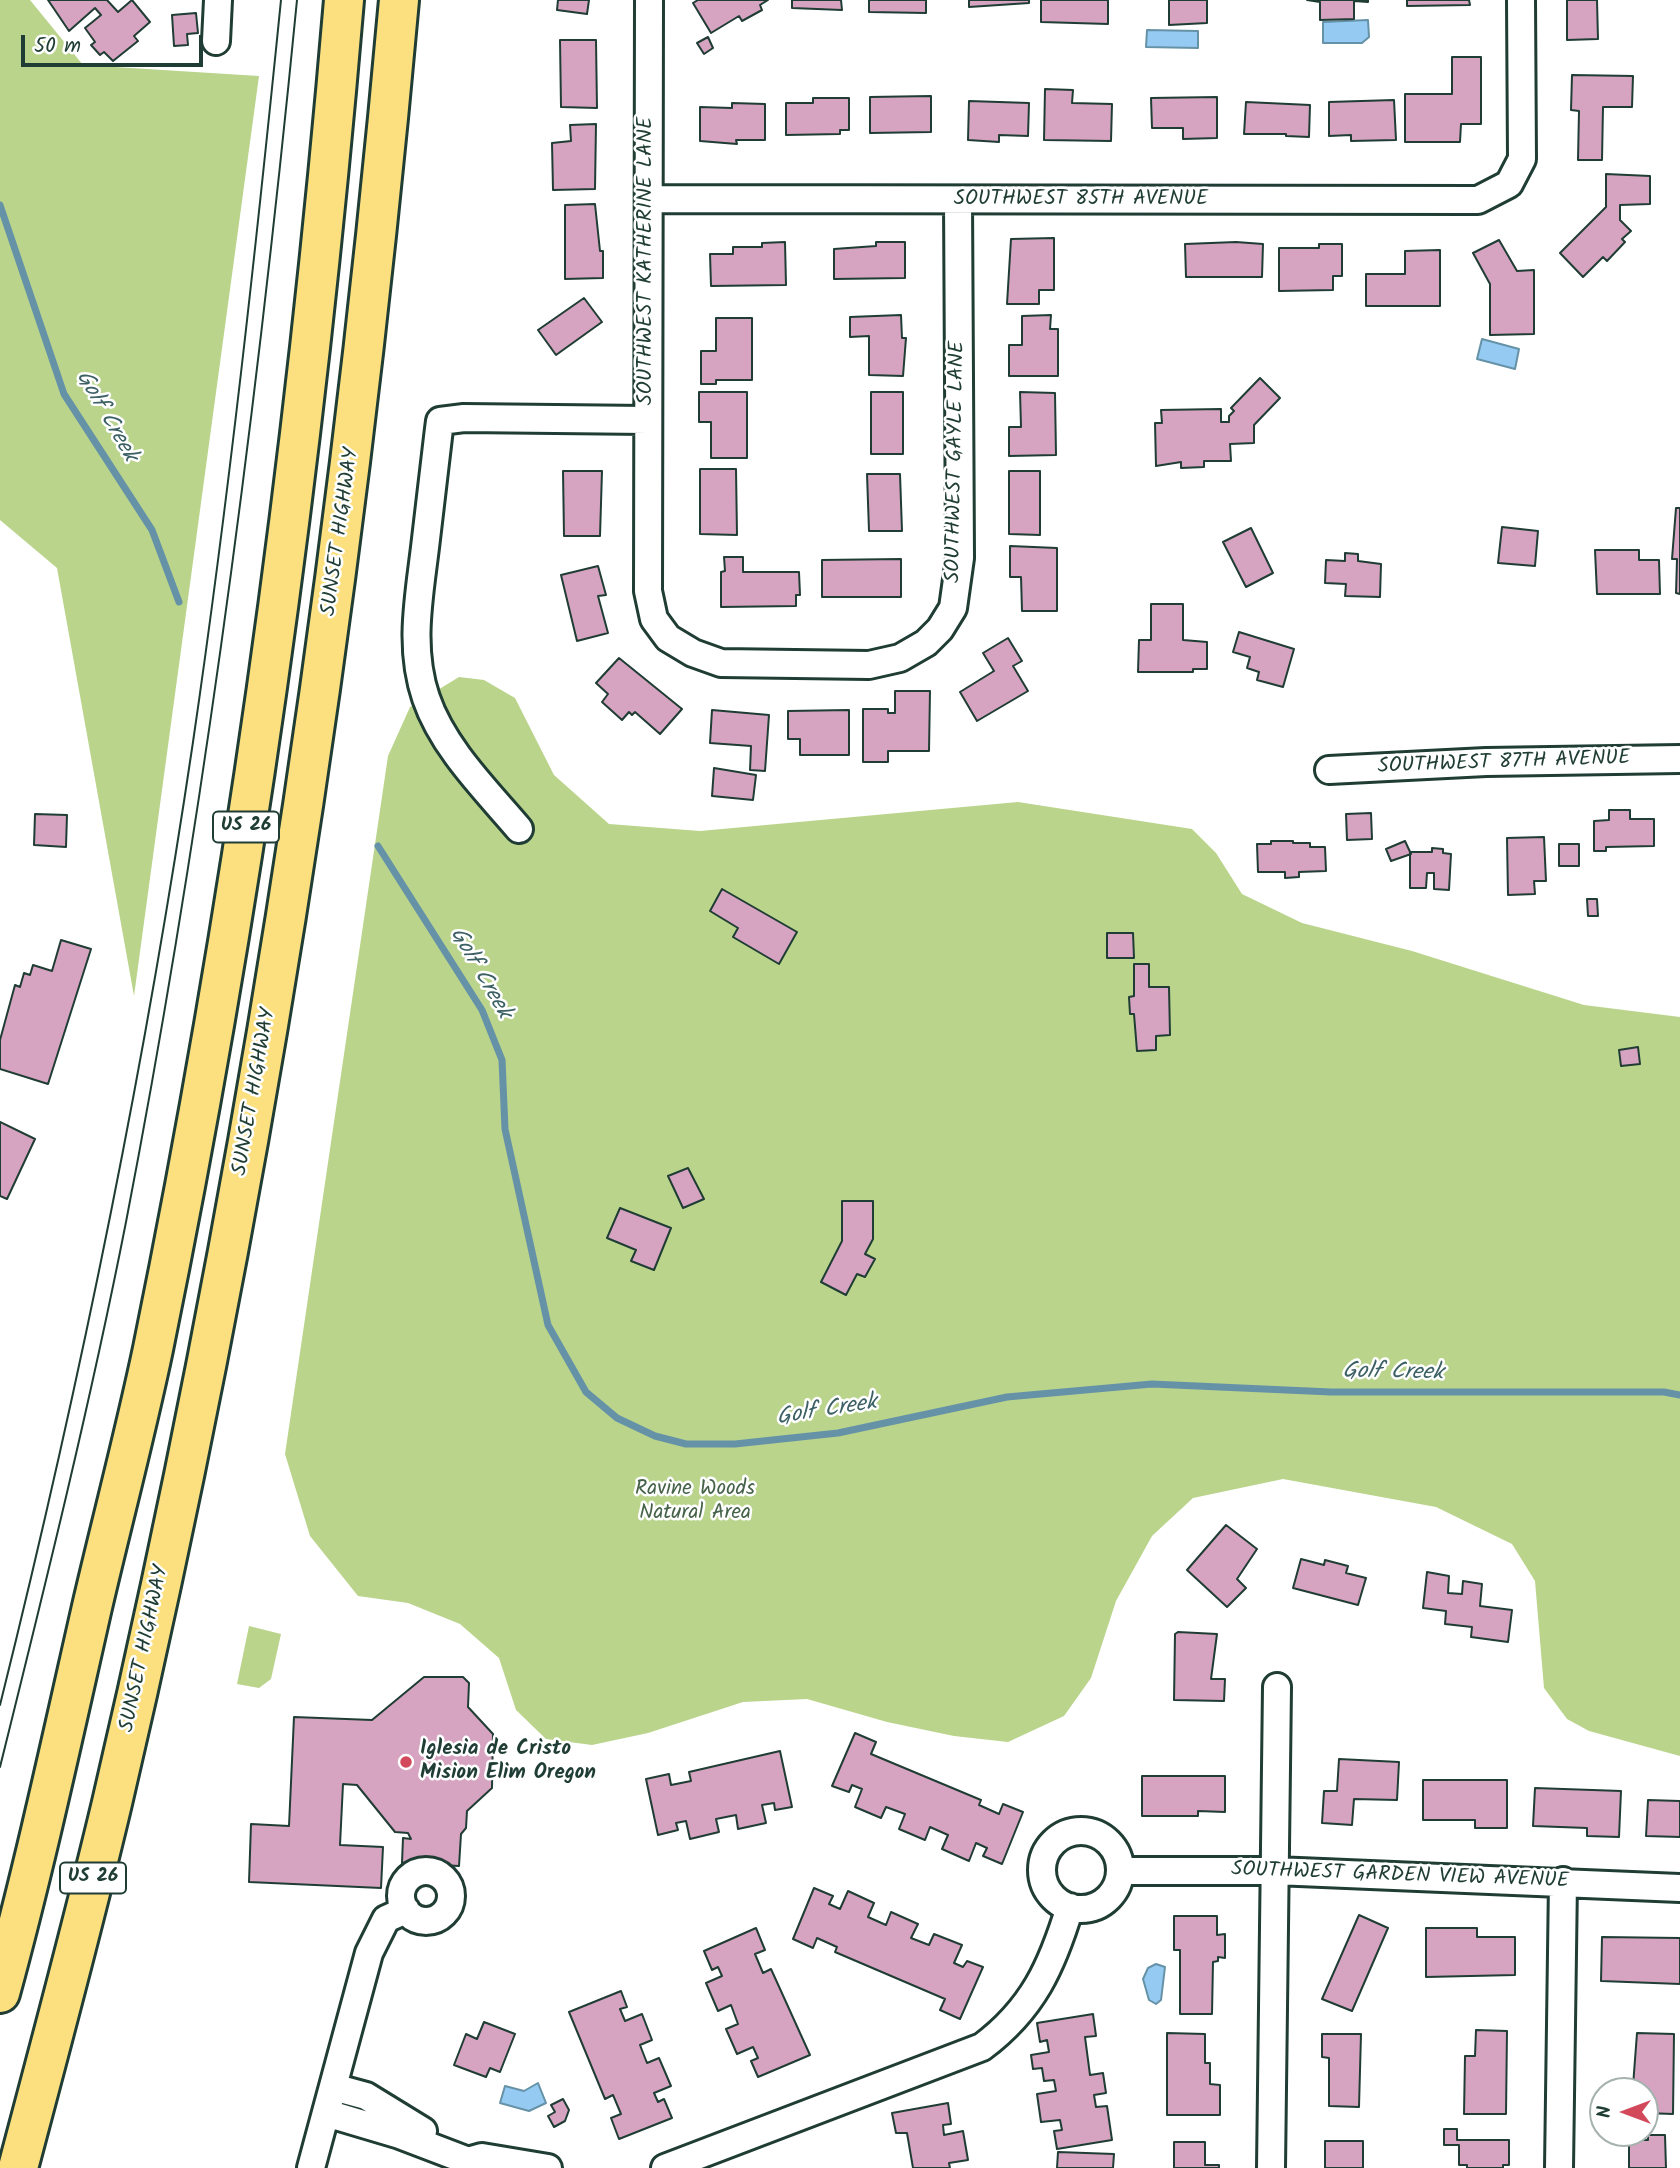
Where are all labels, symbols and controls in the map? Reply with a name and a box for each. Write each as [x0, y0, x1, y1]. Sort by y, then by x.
scale bar [24, 21, 206, 65]
text: 50 m [34, 30, 81, 63]
street label: SOUTHWEST KATHERINE LANE [634, 117, 660, 405]
street label: SOUTHWEST 85TH AVENUE [954, 187, 1208, 213]
street label: SOUTHWEST GAYLE LANE [942, 341, 972, 583]
water label: Golf Creek [68, 366, 142, 468]
street label: SUNSET HIGHWAY [318, 446, 366, 618]
street label: SOUTHWEST 87TH AVENUE [1377, 747, 1631, 781]
road number: US 26 [213, 812, 279, 842]
water label: Golf Creek [442, 923, 516, 1025]
street label: SUNSET HIGHWAY [229, 1006, 283, 1178]
water label: Golf Creek [1342, 1359, 1444, 1389]
water label: Golf Creek [775, 1390, 879, 1434]
park label: Ravine Woods Natural Area [635, 1477, 755, 1527]
street label: SUNSET HIGHWAY [116, 1563, 176, 1735]
place label: Iglesia de Cristo Mision Elim Oregon [420, 1737, 596, 1787]
marker: Iglesia de Cristo Mision Elim Oregon [398, 1754, 414, 1770]
street label: SOUTHWEST GARDEN VIEW AVENUE [1231, 1859, 1569, 1895]
road number: US 26 [60, 1862, 126, 1894]
north arrow [1589, 2077, 1659, 2147]
text: N [1590, 2106, 1620, 2118]

